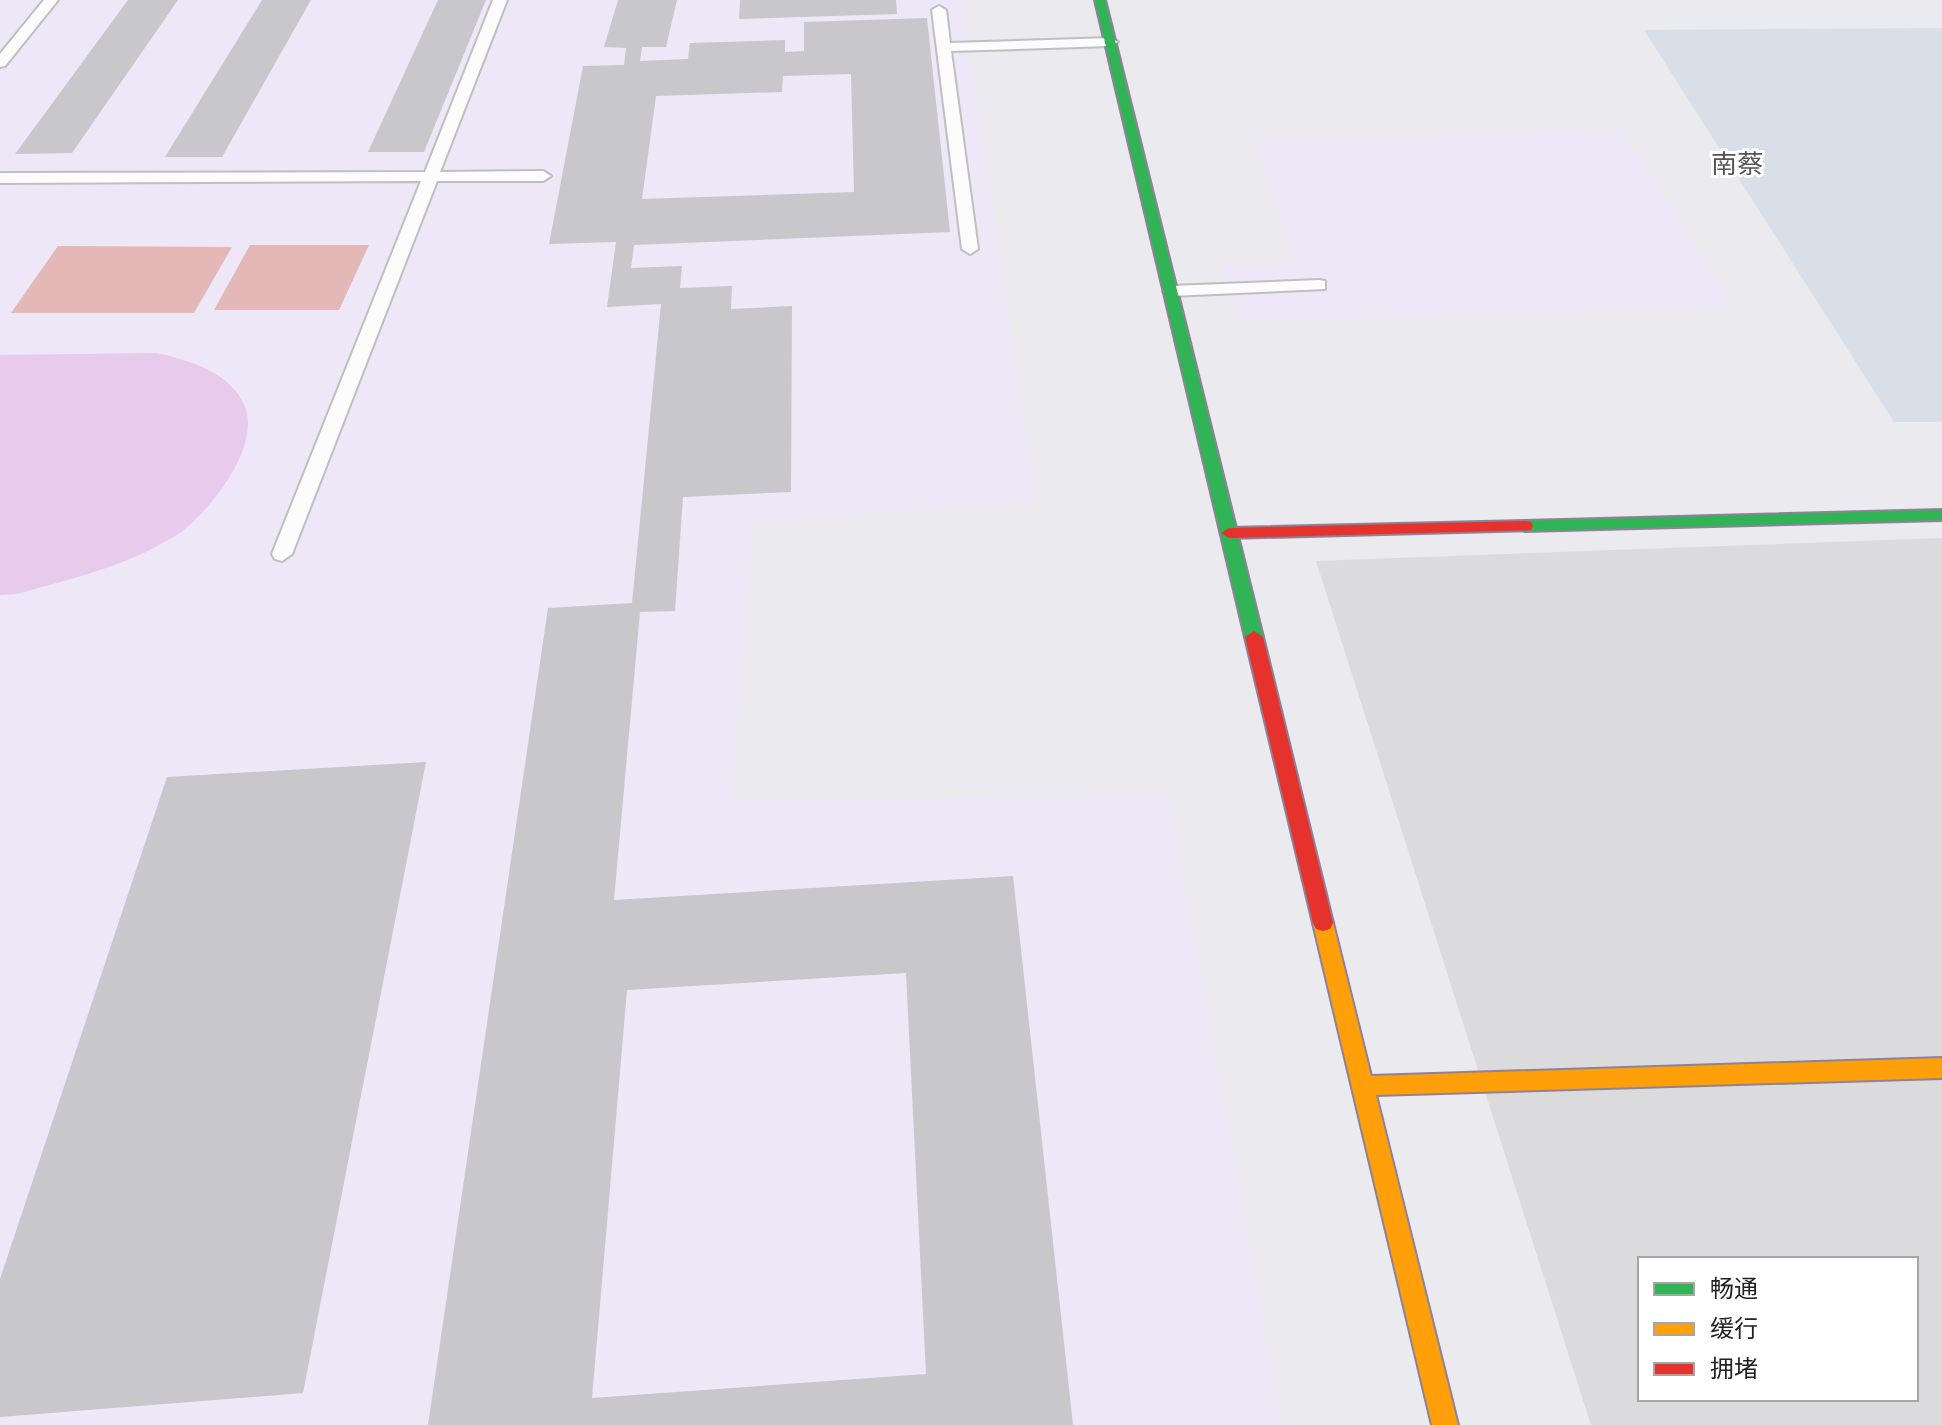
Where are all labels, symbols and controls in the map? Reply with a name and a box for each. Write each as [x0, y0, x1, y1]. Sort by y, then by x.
district label: 南蔡 [1711, 148, 1763, 180]
legend [1638, 1257, 1918, 1401]
text: 畅通 [1710, 1274, 1758, 1303]
text: 缓行 [1710, 1314, 1758, 1343]
text: 拥堵 [1710, 1354, 1758, 1383]

